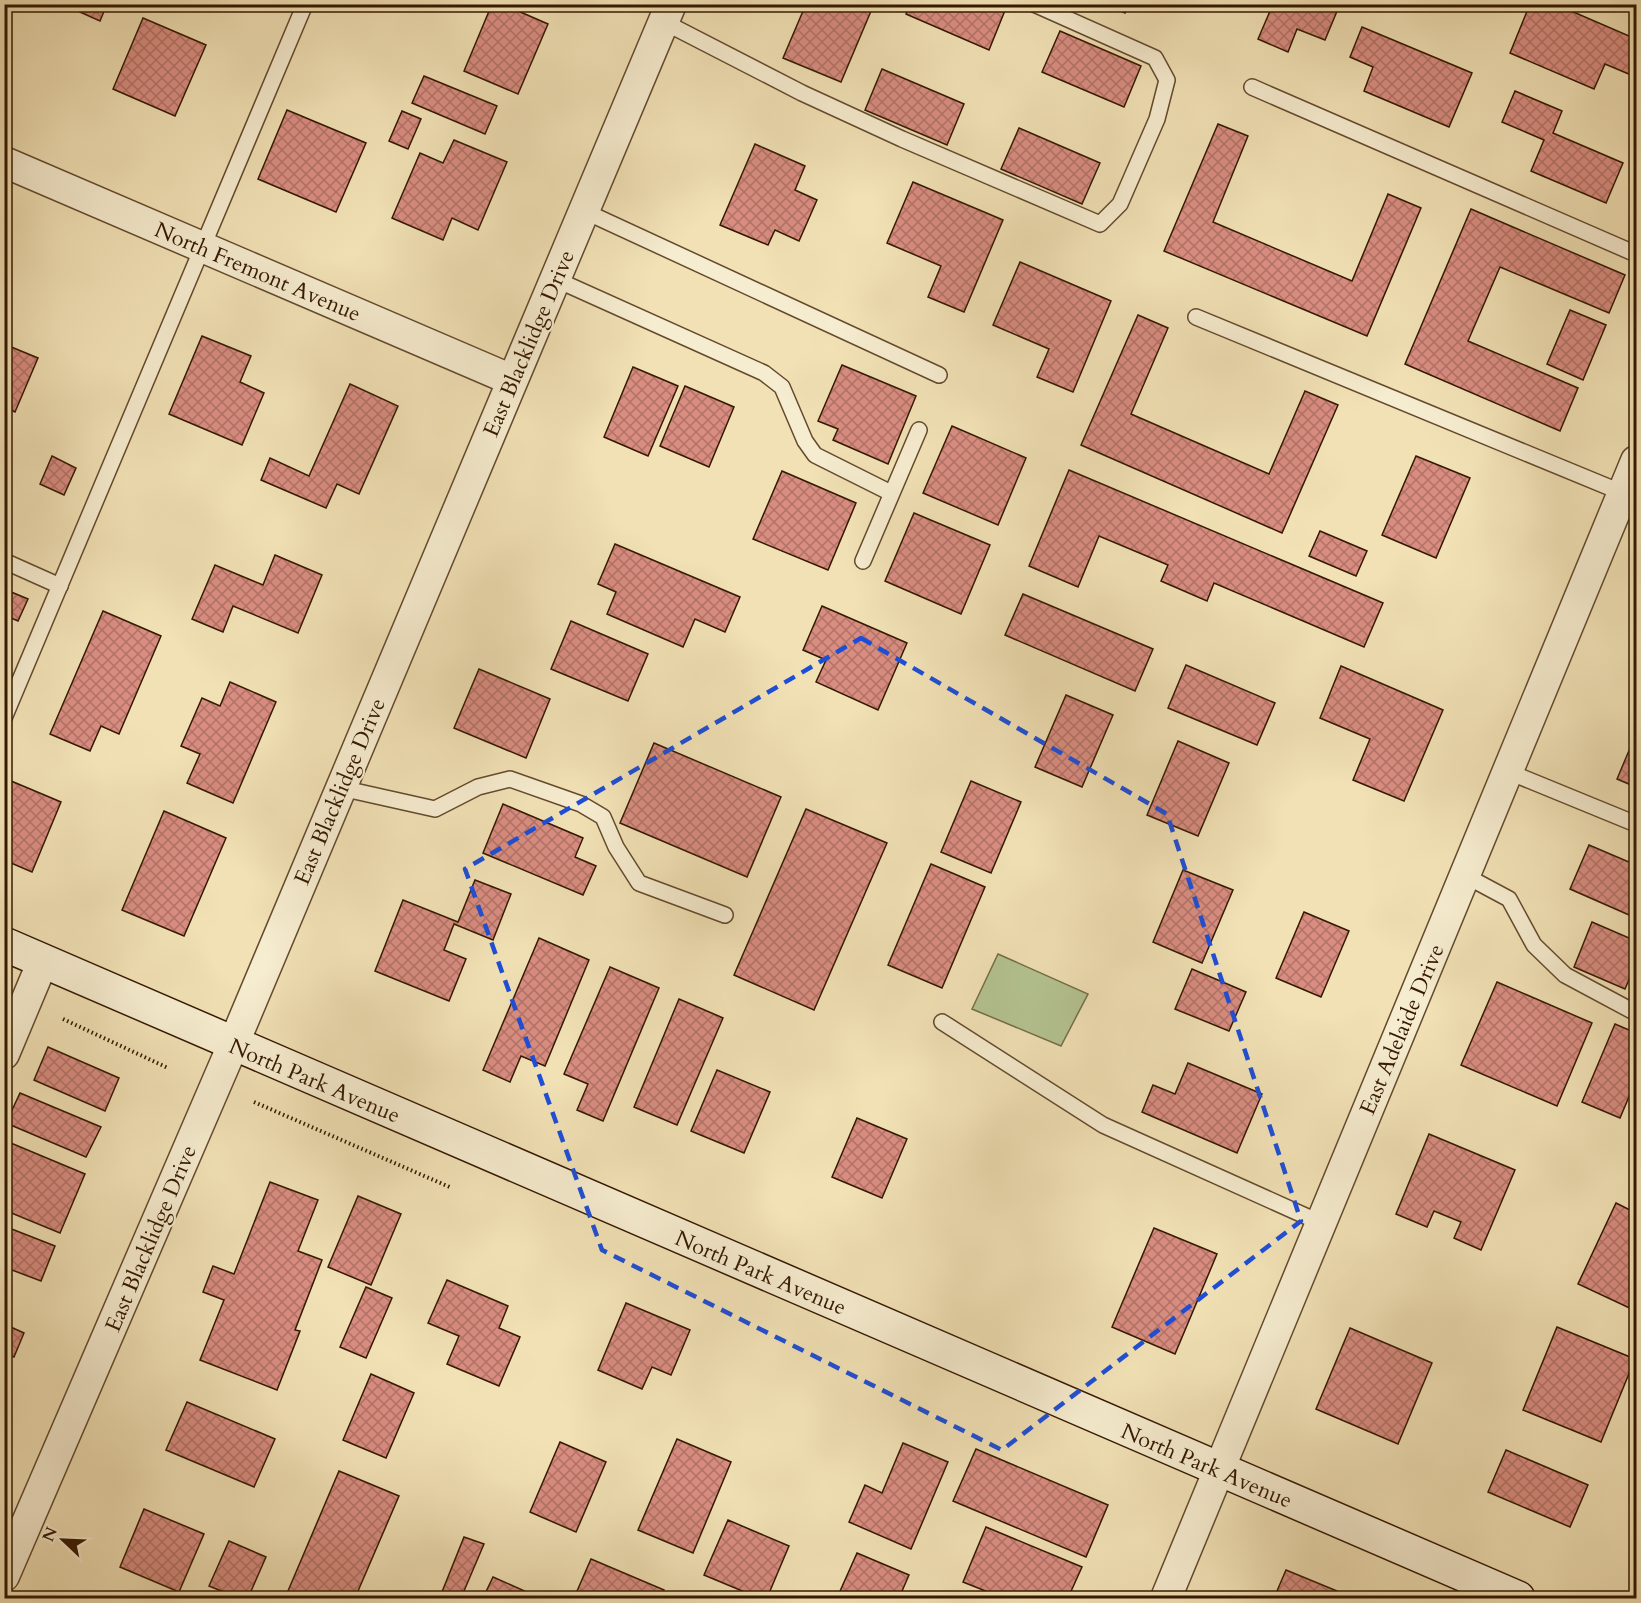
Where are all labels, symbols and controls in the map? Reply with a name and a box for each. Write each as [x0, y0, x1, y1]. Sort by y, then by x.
street label: North Fremont Avenue [150, 215, 365, 329]
street label: East Blacklidge Drive [476, 245, 582, 441]
street label: East Blacklidge Drive [287, 693, 393, 889]
street label: East Adelaide Drive [1352, 939, 1451, 1119]
street label: North Park Avenue [224, 1031, 405, 1131]
street label: East Blacklidge Drive [98, 1140, 204, 1336]
street label: North Park Avenue [670, 1223, 851, 1323]
street label: North Park Avenue [1116, 1416, 1297, 1516]
north arrow [33, 1510, 93, 1570]
text: N [37, 1524, 63, 1545]

